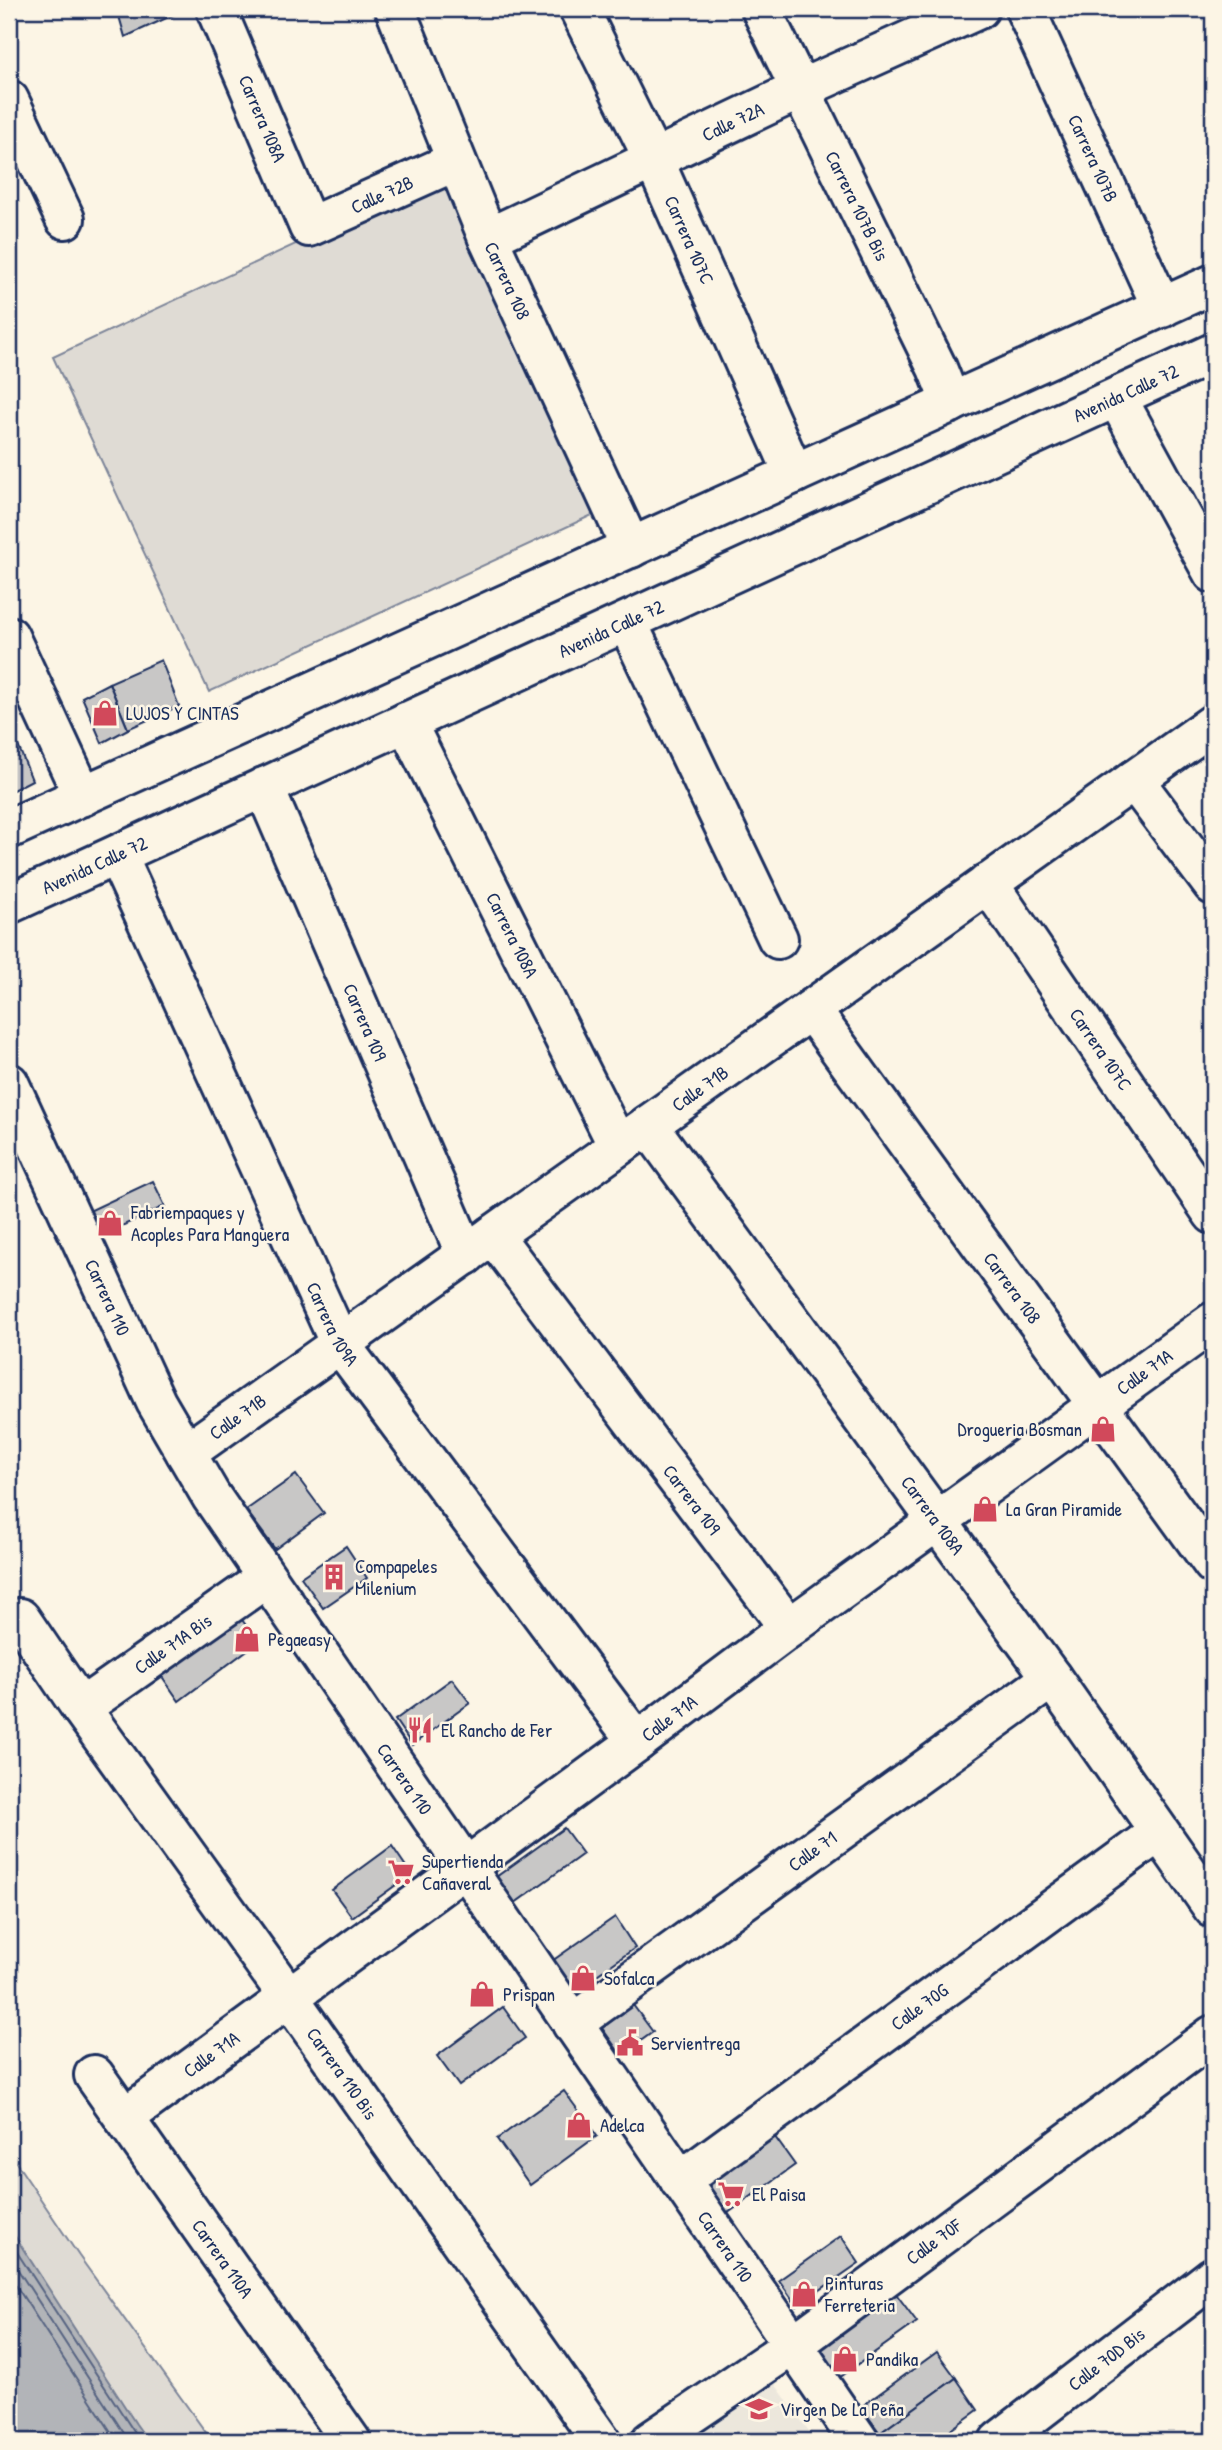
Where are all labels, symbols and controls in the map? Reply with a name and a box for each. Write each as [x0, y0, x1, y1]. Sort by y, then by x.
street label: Carrera 108A [233, 71, 293, 166]
street label: Calle 72A [697, 96, 768, 147]
street label: Carrera 107B [1062, 110, 1125, 206]
street label: Carrera 107B Bis [819, 146, 895, 265]
street label: Calle 72B [347, 169, 417, 220]
street label: Carrera 107C [658, 191, 721, 288]
street label: Carrera 108 [478, 237, 537, 324]
street label: Avenida Calle 72 [1069, 358, 1182, 428]
street label: Avenida Calle 72 [554, 593, 668, 664]
shop icon: LUJOS Y CINTAS [90, 698, 120, 728]
place label: LUJOS Y CINTAS [126, 700, 239, 726]
street label: Avenida Calle 72 [38, 830, 151, 900]
street label: Carrera 108A [480, 888, 545, 982]
street label: Carrera 109 [337, 979, 394, 1065]
street label: Carrera 107C [1064, 1003, 1138, 1096]
street label: Calle 71B [666, 1059, 733, 1117]
place label: Fabriempaques y Acoples Para Manguera [130, 1199, 290, 1247]
shop icon: Fabriempaques y Acoples Para Manguera [95, 1208, 125, 1238]
street label: Carrera 108 [978, 1246, 1047, 1329]
street label: Carrera 110 [79, 1255, 137, 1340]
street label: Carrera 109A [300, 1278, 365, 1371]
street label: Calle 71A [1111, 1343, 1178, 1401]
street label: Calle 71B [204, 1387, 271, 1446]
shop icon: Drogueria Bosman [1088, 1414, 1118, 1444]
place label: Drogueria Bosman [957, 1416, 1082, 1442]
street label: Carrera 109 [657, 1459, 727, 1540]
street label: Carrera 108A [895, 1470, 971, 1560]
shop icon: La Gran Piramide [970, 1494, 1000, 1524]
place label: La Gran Piramide [1006, 1496, 1122, 1522]
place label: Compapeles Milenium [355, 1553, 437, 1601]
building icon: Compapeles Milenium [319, 1562, 349, 1592]
street label: Calle 71A Bis [129, 1607, 217, 1680]
shop icon: Pegaeasy [232, 1624, 262, 1654]
place label: Pegaeasy [268, 1626, 331, 1652]
street label: Calle 71A [636, 1689, 702, 1748]
restaurant icon: El Rancho de Fer [405, 1715, 435, 1745]
place label: El Rancho de Fer [441, 1717, 553, 1743]
street label: Carrera 110 [371, 1738, 439, 1820]
street label: Calle 71 [782, 1824, 842, 1877]
place label: Supertienda Cañaveral [422, 1848, 504, 1896]
supermarket icon: Supertienda Cañaveral [386, 1857, 416, 1887]
shop icon: Sofalca [568, 1963, 598, 1993]
place label: Sofalca [604, 1965, 655, 1991]
street label: Calle 70G [885, 1977, 953, 2036]
shop icon: Prispan [467, 1979, 497, 2009]
place label: Prispan [503, 1981, 555, 2007]
street label: Carrera 110 Bis [301, 2022, 384, 2125]
street label: Calle 71A [178, 2025, 244, 2083]
public building icon: Servientrega [615, 2028, 645, 2058]
place label: Servientrega [651, 2030, 740, 2056]
shop icon: Adelca [564, 2110, 594, 2140]
place label: Adelca [600, 2112, 645, 2138]
supermarket icon: El Paisa [716, 2179, 746, 2209]
place label: El Paisa [752, 2181, 806, 2207]
street label: Carrera 110 [692, 2205, 759, 2287]
street label: Calle 70F [900, 2212, 967, 2271]
street label: Carrera 110A [186, 2214, 259, 2303]
place label: Pinturas Ferreteria [824, 2270, 896, 2318]
shop icon: Pinturas Ferreteria [789, 2279, 819, 2309]
street label: Calle 70D Bis [1062, 2321, 1150, 2397]
shop icon: Pandika [830, 2344, 860, 2374]
place label: Pandika [866, 2346, 919, 2372]
school or university icon: Virgen De La Peña [744, 2394, 774, 2424]
place label: Virgen De La Peña [780, 2396, 904, 2422]

